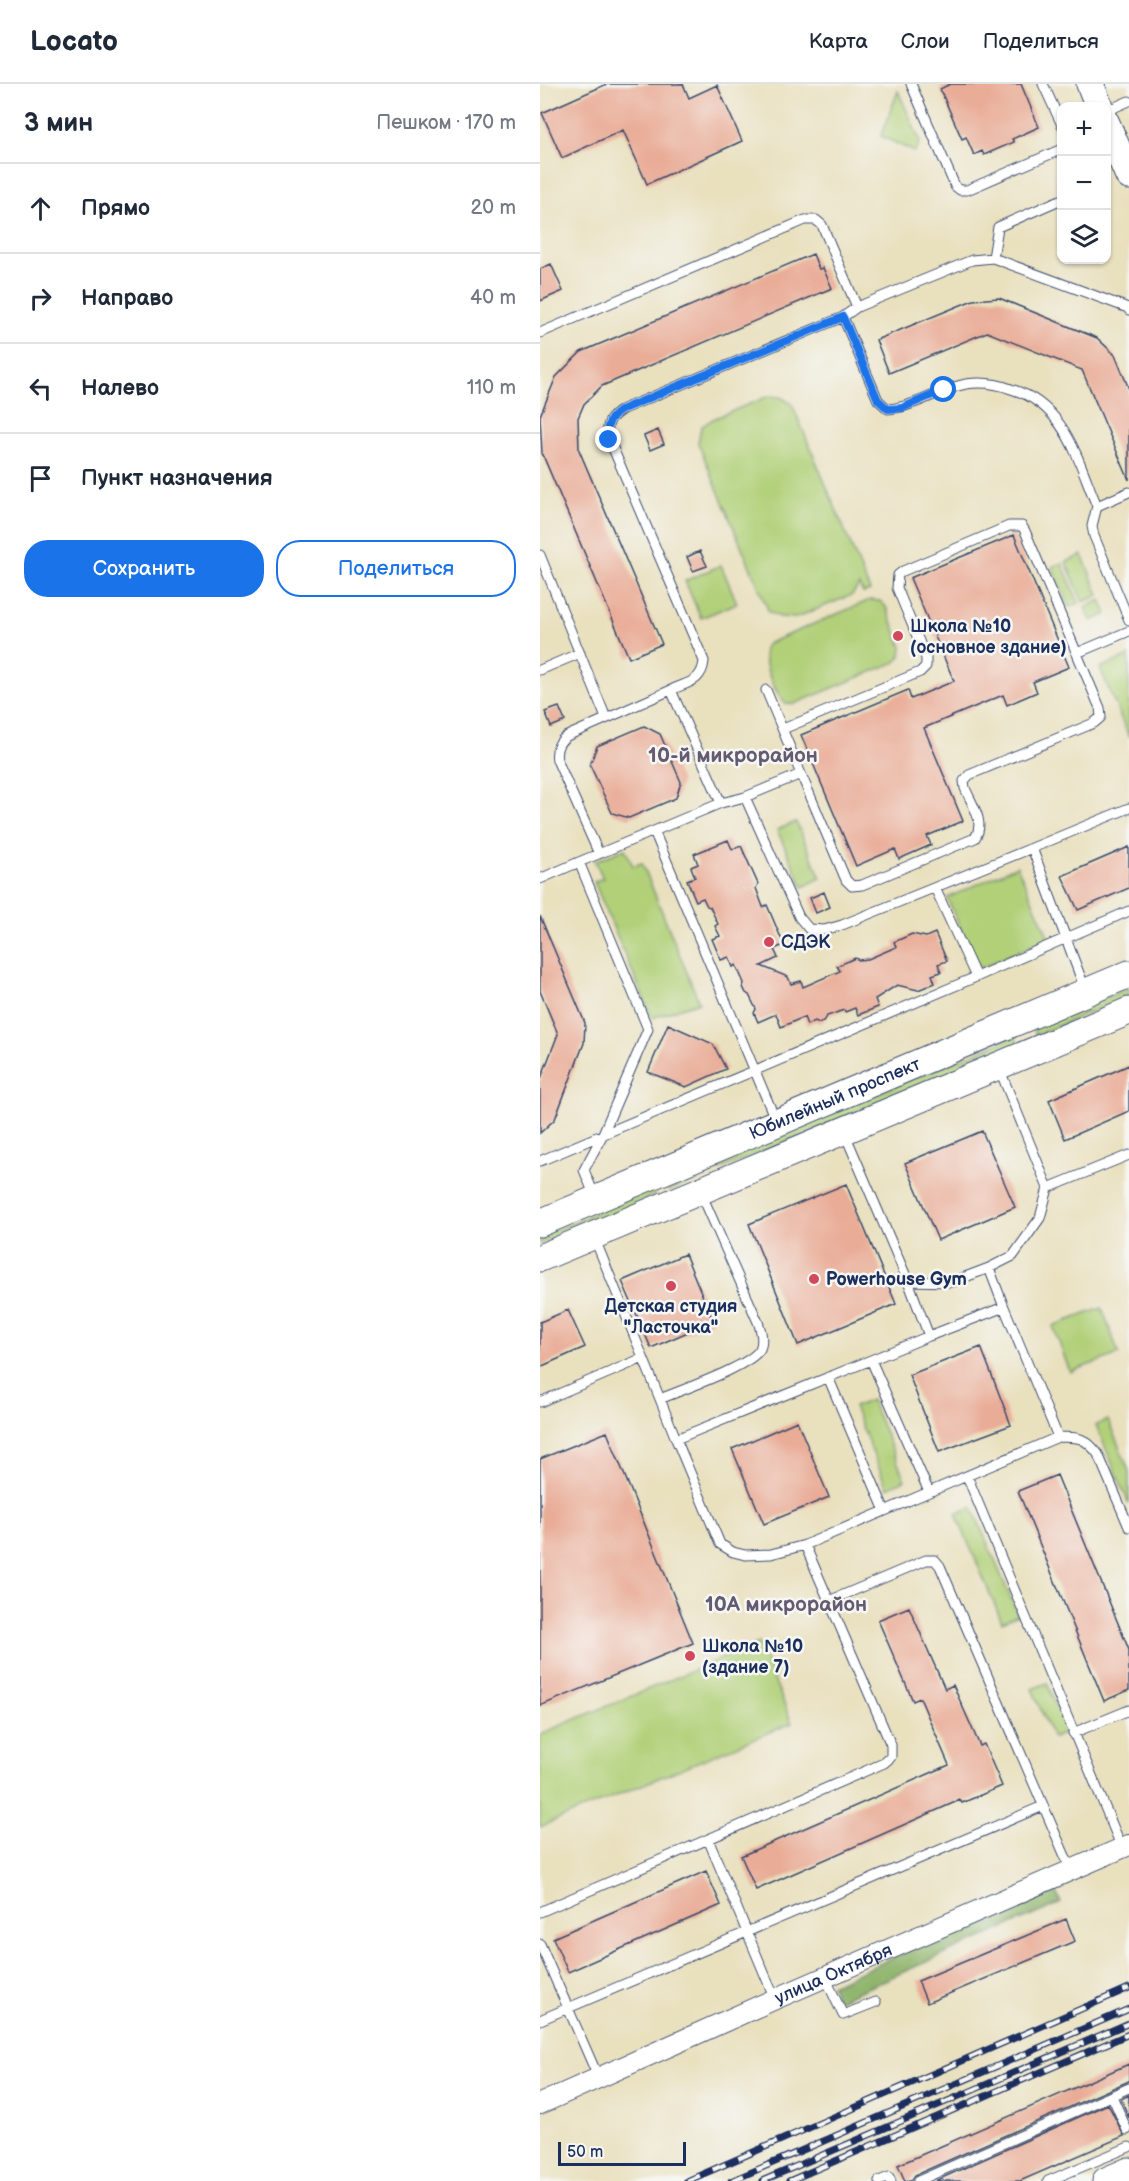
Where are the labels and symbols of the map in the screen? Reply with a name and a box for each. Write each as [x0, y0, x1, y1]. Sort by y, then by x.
route start [930, 376, 956, 402]
route end [595, 426, 621, 452]
place label: Школа №10 (основное здание) [910, 616, 1067, 658]
marker: Школа №10 (основное здание) [891, 629, 905, 643]
district label: 10-й микрорайон [648, 743, 818, 768]
place label: СДЭК [781, 932, 831, 953]
marker: СДЭК [762, 935, 776, 949]
street label: Юбилейный проспект [746, 1053, 924, 1144]
place label: Powerhouse Gym [826, 1269, 967, 1290]
marker: Powerhouse Gym [807, 1272, 821, 1286]
marker: Детская студия "Ласточка" [664, 1279, 678, 1293]
place label: Детская студия "Ласточка" [605, 1296, 737, 1338]
district label: 10А микрорайон [705, 1592, 867, 1617]
place label: Школа №10 (здание 7) [702, 1636, 803, 1678]
marker: Школа №10 (здание 7) [683, 1649, 697, 1663]
street label: улица Октября [772, 1939, 895, 2009]
scale bar [558, 2139, 686, 2166]

